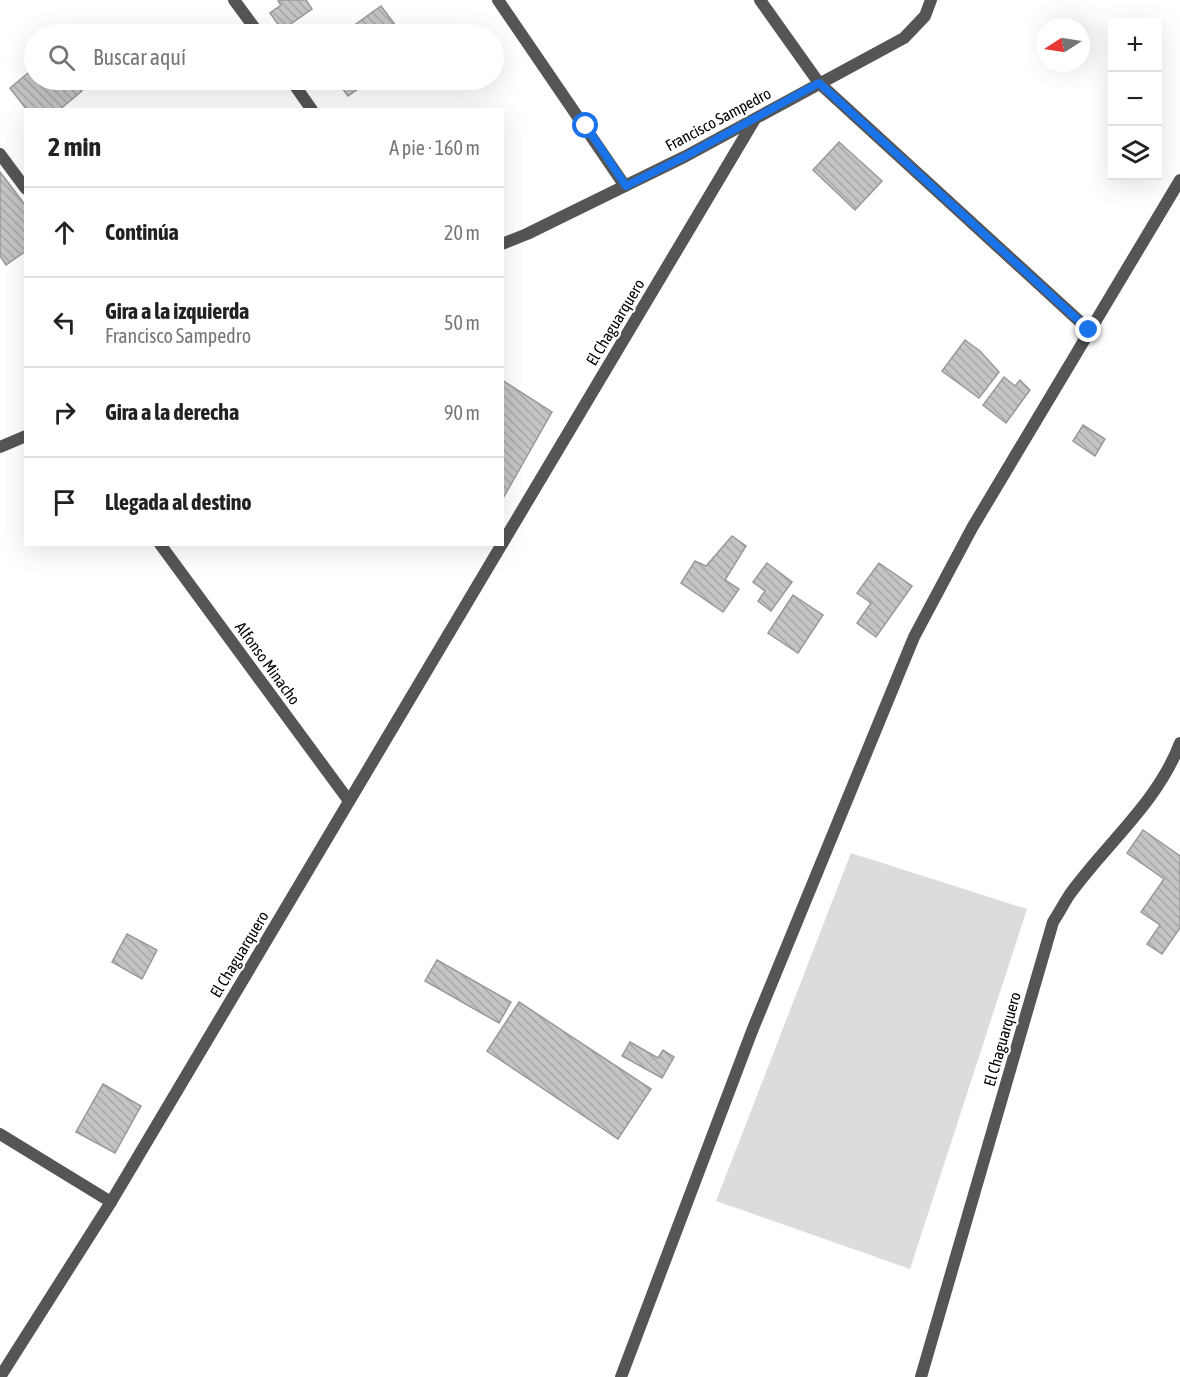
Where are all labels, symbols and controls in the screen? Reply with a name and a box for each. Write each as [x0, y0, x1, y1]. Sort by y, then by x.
north arrow [1036, 18, 1090, 72]
map controls [1108, 18, 1162, 180]
button: + [1108, 18, 1162, 72]
search box [24, 24, 504, 90]
icon: search [45, 41, 78, 74]
text: Buscar aquí [93, 44, 186, 70]
button: − [1108, 72, 1162, 126]
street label: Francisco Sampedro [662, 84, 774, 155]
route start [572, 112, 598, 138]
button: layers [1108, 126, 1162, 180]
text: 2 min [48, 132, 101, 162]
text: A pie · 160 m [389, 136, 480, 159]
icon: ahead [48, 216, 81, 249]
text: Continúa [105, 219, 179, 245]
text: 20 m [444, 221, 480, 244]
street label: El Chaguarquero [582, 276, 649, 369]
text: Gira a la izquierda [105, 298, 249, 324]
icon: left [48, 306, 81, 339]
text: 50 m [444, 311, 480, 334]
route end [1075, 316, 1101, 342]
text: Francisco Sampedro [105, 324, 251, 347]
icon: right [48, 396, 81, 429]
text: Gira a la derecha [105, 399, 239, 425]
text: 90 m [444, 401, 480, 424]
icon: arrive [48, 486, 81, 519]
text: Llegada al destino [105, 489, 252, 515]
street label: Alfonso Minacho [232, 618, 304, 708]
street label: El Chaguarquero [206, 908, 273, 1001]
street label: El Chaguarquero [980, 990, 1025, 1088]

